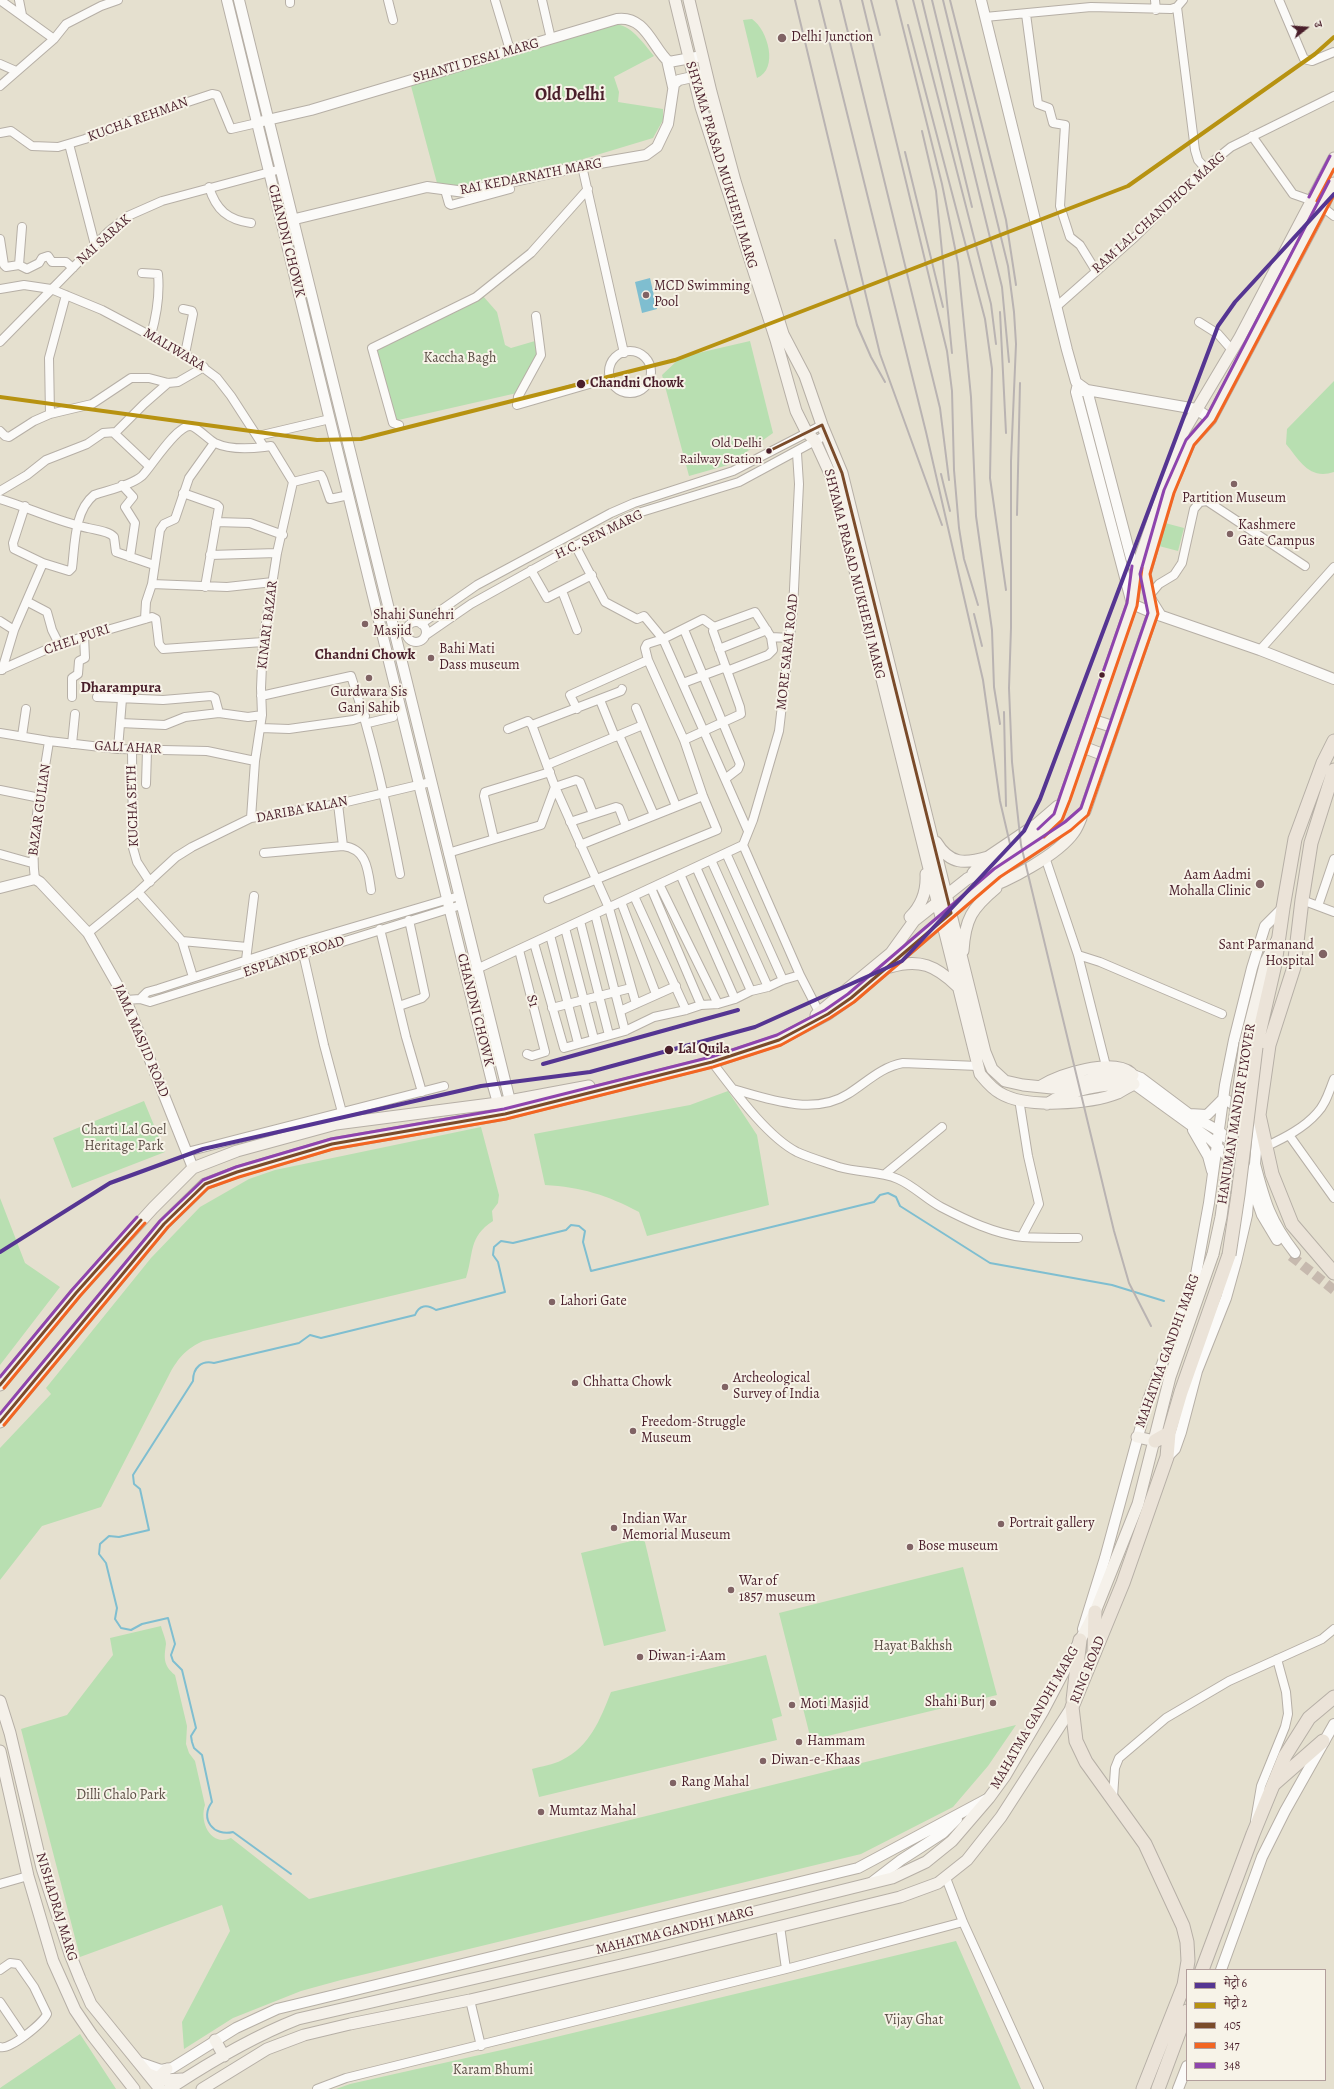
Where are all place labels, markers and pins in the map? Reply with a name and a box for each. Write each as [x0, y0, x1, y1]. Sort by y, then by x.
place label: Delhi Junction [791, 30, 873, 46]
marker: Delhi Junction [776, 32, 788, 44]
place label: MCD Swimming Pool [654, 279, 750, 312]
marker: MCD Swimming Pool [641, 290, 651, 300]
place label: Chandni Chowk [590, 376, 684, 392]
marker: Chandni Chowk [575, 378, 587, 390]
place label: Old Delhi Railway Station [679, 436, 762, 467]
marker: Old Delhi Railway Station [764, 446, 774, 456]
marker: Partition Museum [1229, 479, 1239, 489]
place label: Partition Museum [1182, 491, 1286, 507]
place label: Kashmere Gate Campus [1238, 518, 1315, 550]
marker: Kashmere Gate Campus [1225, 529, 1235, 539]
place label: Shahi Sunehri Masjid [373, 608, 454, 640]
marker: Shahi Sunehri Masjid [360, 619, 370, 629]
place label: Bahi Mati Dass museum [439, 642, 520, 674]
marker: Bahi Mati Dass museum [426, 653, 436, 663]
unlabelled marker [1097, 670, 1107, 680]
marker: Gurdwara Sis Ganj Sahib [364, 673, 374, 683]
place label: Gurdwara Sis Ganj Sahib [331, 685, 407, 718]
place label: Aam Aadmi Mohalla Clinic [1169, 868, 1251, 900]
marker: Aam Aadmi Mohalla Clinic [1254, 878, 1266, 890]
place label: Sant Parmanand Hospital [1218, 938, 1314, 970]
marker: Sant Parmanand Hospital [1317, 948, 1329, 960]
place label: Lal Quila [678, 1042, 730, 1058]
marker: Lal Quila [663, 1044, 675, 1056]
place label: Lahori Gate [560, 1294, 627, 1310]
marker: Lahori Gate [547, 1297, 557, 1307]
place label: Archeological Survey of India [733, 1371, 820, 1404]
place label: Chhatta Chowk [583, 1375, 672, 1391]
marker: Chhatta Chowk [570, 1378, 580, 1388]
marker: Archeological Survey of India [720, 1382, 730, 1392]
place label: Freedom-Struggle Museum [641, 1415, 746, 1448]
marker: Freedom-Struggle Museum [628, 1426, 638, 1436]
place label: Indian War Memorial Museum [622, 1512, 731, 1544]
place label: Portrait gallery [1009, 1516, 1094, 1532]
marker: Portrait gallery [996, 1519, 1006, 1529]
marker: Indian War Memorial Museum [609, 1523, 619, 1533]
place label: Bose museum [918, 1539, 998, 1555]
marker: Bose museum [905, 1542, 915, 1552]
place label: War of 1857 museum [739, 1574, 816, 1606]
marker: War of 1857 museum [726, 1585, 736, 1595]
place label: Diwan-i-Aam [648, 1649, 726, 1665]
marker: Diwan-i-Aam [635, 1652, 645, 1662]
place label: Shahi Burj [925, 1695, 985, 1711]
place label: Moti Masjid [800, 1697, 869, 1713]
marker: Shahi Burj [988, 1698, 998, 1708]
marker: Moti Masjid [787, 1700, 797, 1710]
place label: Hammam [807, 1734, 865, 1750]
marker: Hammam [794, 1737, 804, 1747]
place label: Diwan-e-Khaas [771, 1753, 860, 1769]
marker: Diwan-e-Khaas [758, 1756, 768, 1766]
place label: Rang Mahal [681, 1775, 749, 1791]
marker: Rang Mahal [668, 1778, 678, 1788]
place label: Mumtaz Mahal [549, 1804, 636, 1820]
marker: Mumtaz Mahal [536, 1807, 546, 1817]

